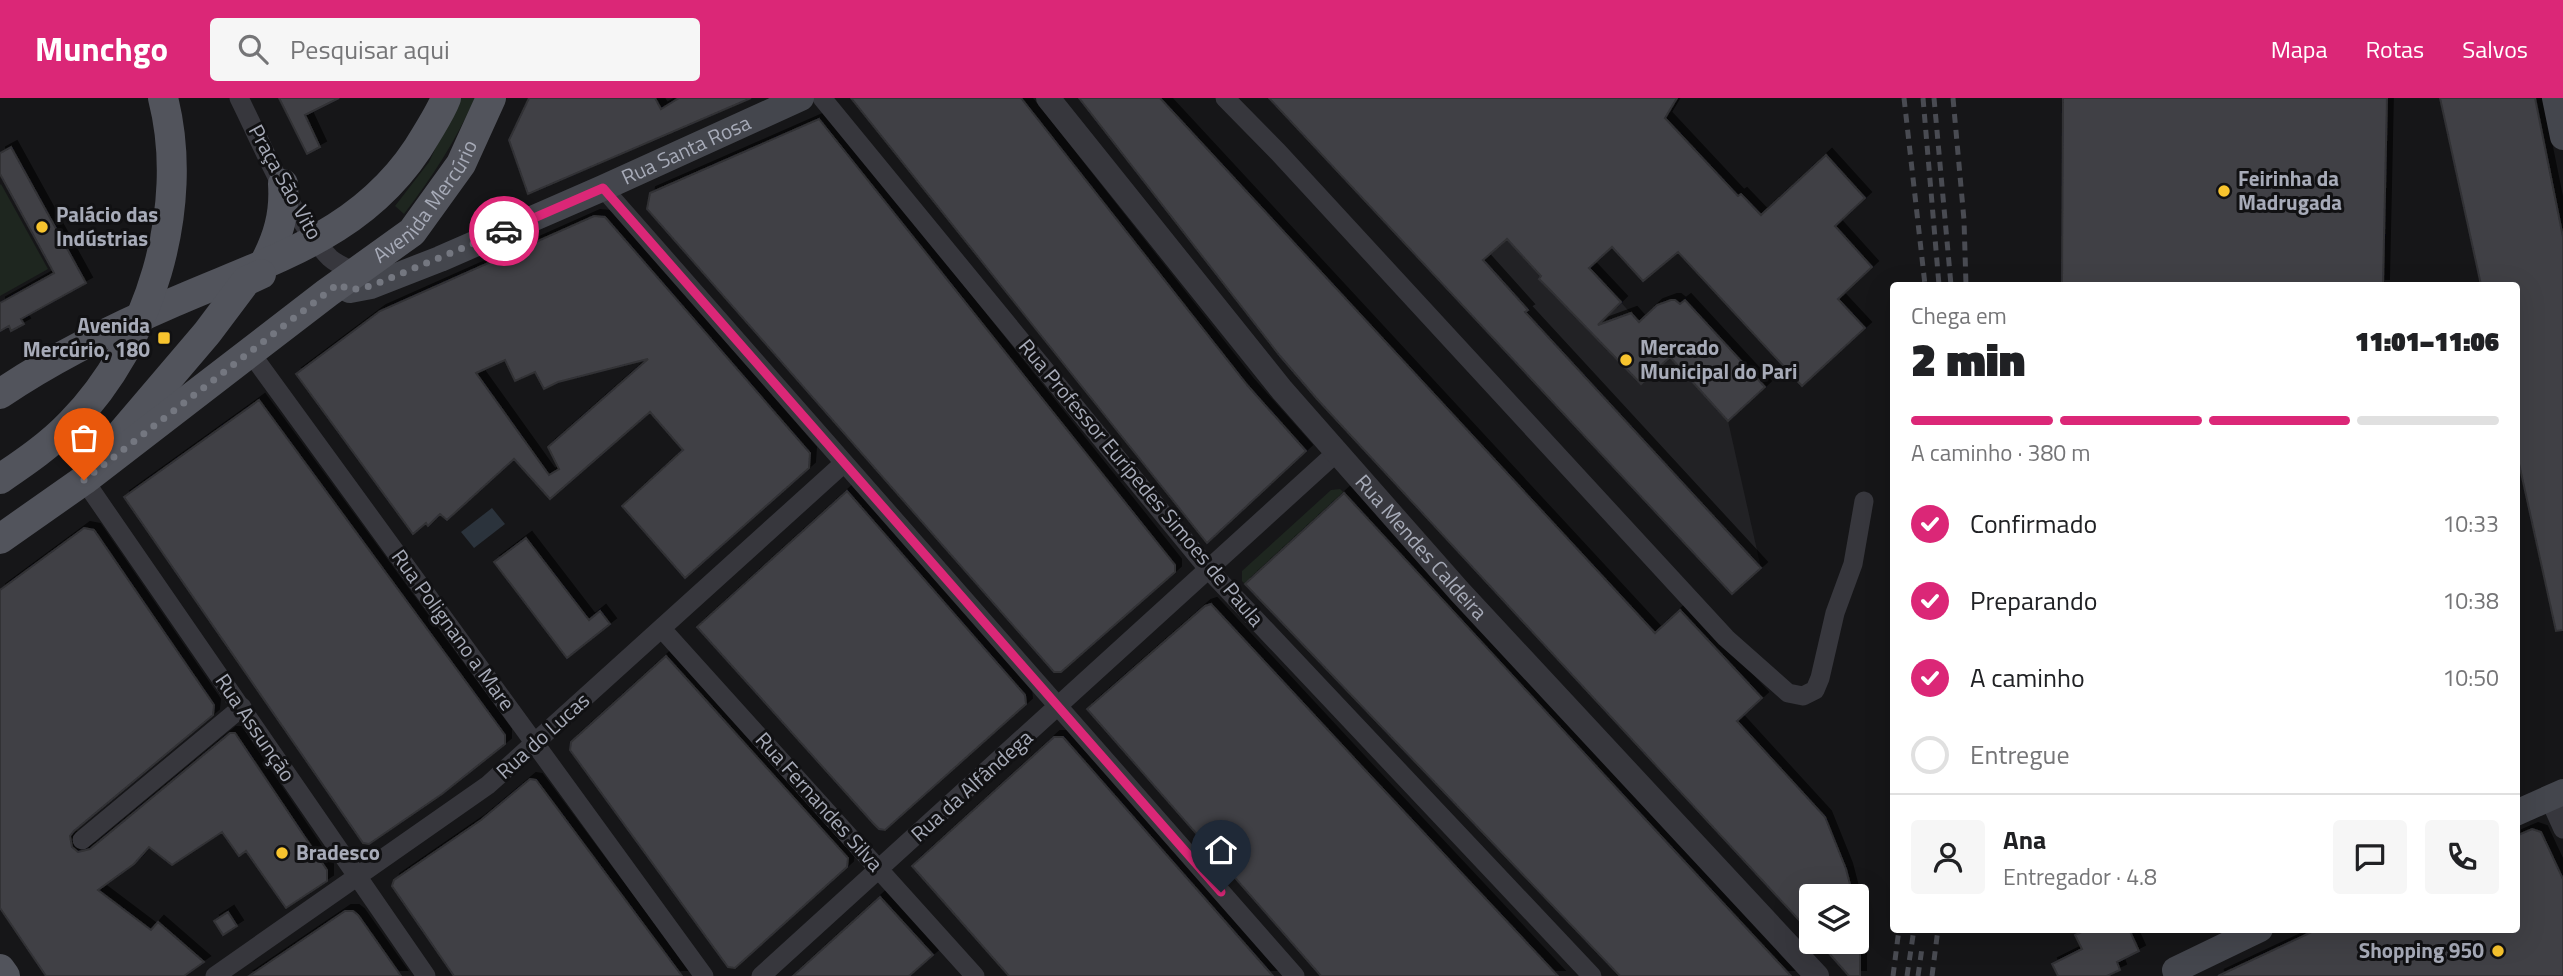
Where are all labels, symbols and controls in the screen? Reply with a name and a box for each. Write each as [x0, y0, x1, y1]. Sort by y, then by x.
search box [210, 18, 700, 81]
text: Munchgo [35, 24, 168, 74]
icon: search [234, 30, 272, 68]
text: Pesquisar aqui [290, 30, 450, 69]
text: Mapa [2271, 31, 2327, 67]
text: Rotas [2365, 31, 2424, 67]
text: Salvos [2462, 31, 2528, 67]
street label: Rua Santa Rosa [616, 106, 756, 193]
street label: Praça São Vito [241, 118, 331, 245]
street label: Avenida Mercúrio [366, 134, 485, 270]
place label: Feirinha da Madrugada [2238, 162, 2342, 218]
marker: Feirinha da Madrugada [2216, 183, 2232, 199]
courier [469, 196, 539, 266]
place label: Palácio das Indústrias [56, 198, 158, 254]
icon: car [485, 212, 523, 250]
marker: Palácio das Indústrias [34, 219, 50, 235]
text: Chega em [1911, 298, 2007, 333]
place label: Avenida Mercúrio, 180 [23, 309, 150, 365]
text: 11:01–11:06 [2355, 322, 2499, 361]
text: 2 min [1911, 324, 2025, 394]
marker: Avenida Mercúrio, 180 [156, 330, 172, 346]
street label: Rua Professor Eurípedes Simoes de Paula [1011, 331, 1272, 634]
place label: Mercado Municipal do Pari [1640, 331, 1797, 387]
marker: Mercado Municipal do Pari [1618, 352, 1634, 368]
pin [54, 408, 114, 480]
icon: bag [65, 419, 103, 457]
text: A caminho · 380 m [1911, 435, 2090, 470]
street label: Rua Mendes Caldeira [1348, 467, 1495, 627]
text: Confirmado [1970, 504, 2097, 543]
icon: check [1911, 505, 1949, 543]
text: 10:33 [2442, 506, 2499, 541]
street label: Rua Polignano a Mare [384, 542, 523, 717]
text: Preparando [1970, 581, 2097, 620]
icon: check [1911, 582, 1949, 620]
text: 10:38 [2442, 583, 2499, 618]
text: A caminho [1970, 658, 2085, 697]
icon: check [1911, 659, 1949, 697]
text: 10:50 [2442, 660, 2499, 695]
street label: Rua Assunção [208, 667, 304, 788]
street label: Rua do Lucas [488, 684, 596, 786]
street label: Rua da Alfândega [903, 721, 1040, 849]
street label: Rua Fernandes Silva [748, 724, 892, 879]
text: Entregue [1970, 735, 2070, 774]
pin [1191, 820, 1251, 892]
button: person [1911, 820, 1985, 894]
text: Ana [2003, 820, 2046, 859]
button: chat [2333, 820, 2407, 894]
button: phone [2425, 820, 2499, 894]
icon: home [1202, 831, 1240, 869]
place label: Bradesco [296, 836, 380, 868]
marker: Bradesco [274, 845, 290, 861]
text: Entregador · 4.8 [2003, 859, 2157, 894]
map controls [1799, 884, 1869, 954]
button: layers [1799, 884, 1869, 954]
place label: Shopping 950 [2359, 934, 2484, 966]
marker: Shopping 950 [2490, 943, 2506, 959]

